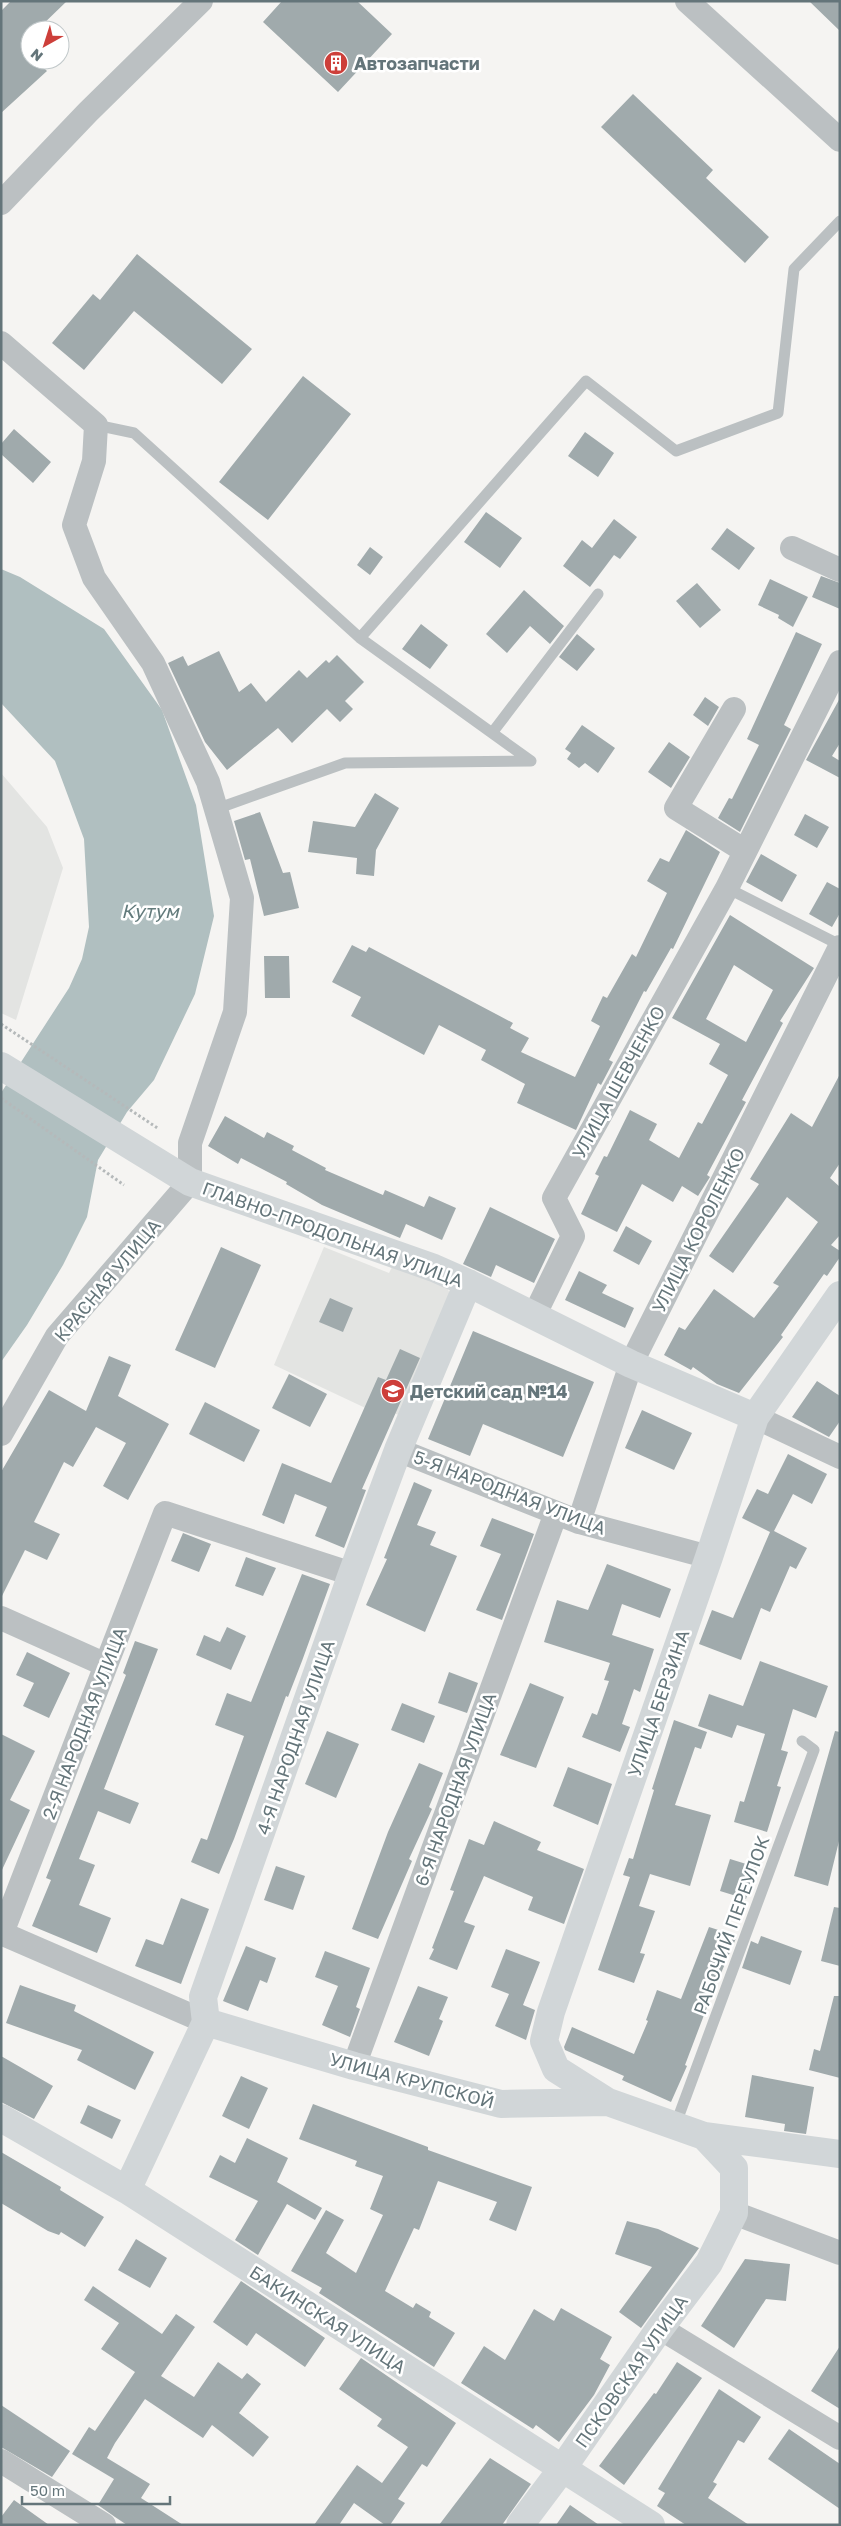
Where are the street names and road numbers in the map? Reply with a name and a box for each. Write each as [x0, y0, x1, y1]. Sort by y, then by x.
street label: УЛИЦА ШЕВЧЕНКО [567, 1002, 669, 1162]
street label: УЛИЦА КОРОЛЕНКО [647, 1144, 749, 1316]
street label: ГЛАВНО-ПРОДОЛЬНАЯ УЛИЦА [200, 1177, 466, 1291]
street label: КРАСНАЯ УЛИЦА [49, 1214, 165, 1346]
street label: 5-Я НАРОДНАЯ УЛИЦА [411, 1445, 609, 1539]
street label: 2-Я НАРОДНАЯ УЛИЦА [37, 1624, 131, 1822]
street label: УЛИЦА БЕРЗИНА [623, 1627, 693, 1779]
street label: 4-Я НАРОДНАЯ УЛИЦА [251, 1637, 339, 1837]
street label: 6-Я НАРОДНАЯ УЛИЦА [410, 1689, 500, 1889]
street label: РАБОЧИЙ ПЕРЕУЛОК [688, 1832, 774, 2017]
street label: УЛИЦА КРУПСКОЙ [327, 2047, 497, 2113]
street label: БАКИНСКАЯ УЛИЦА [246, 2260, 410, 2378]
street label: ПСКОВСКАЯ УЛИЦА [570, 2290, 692, 2452]

